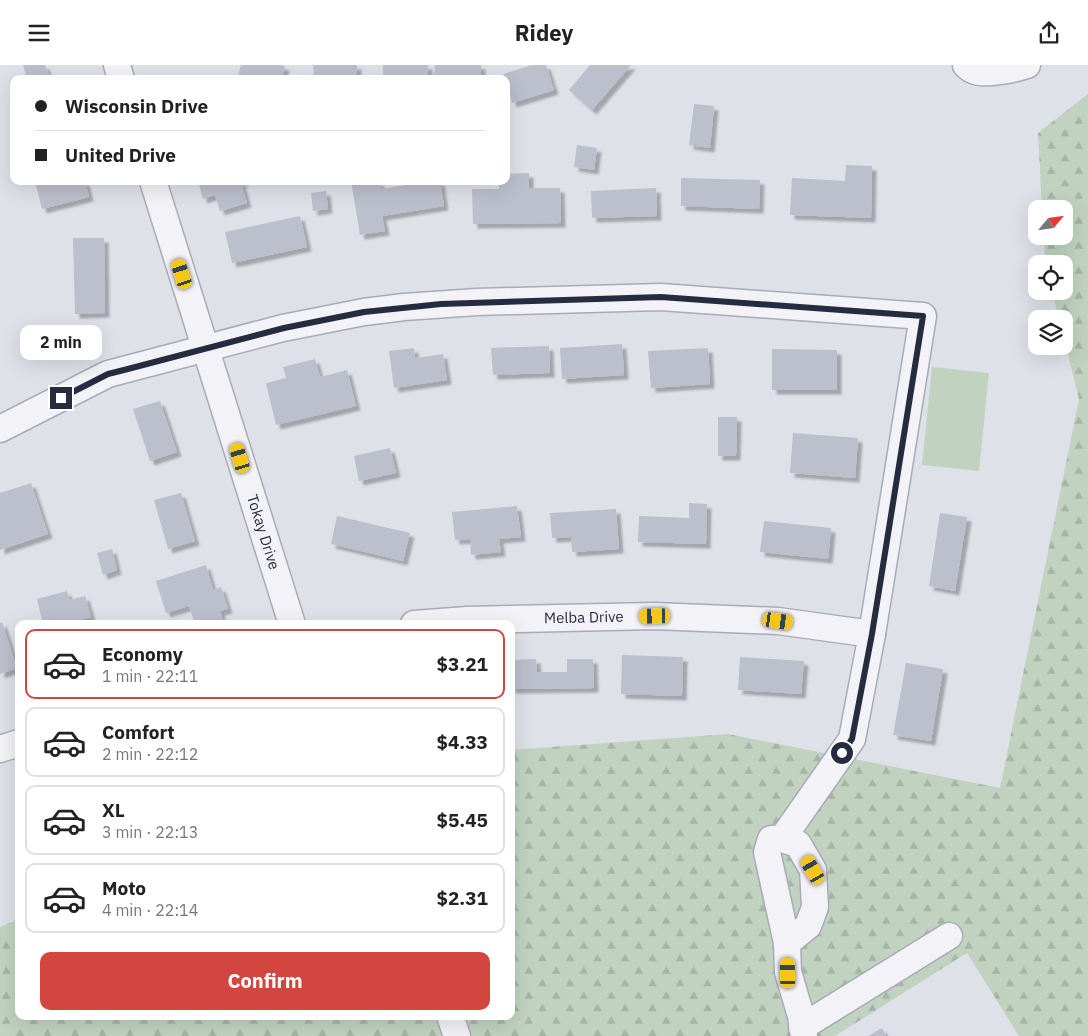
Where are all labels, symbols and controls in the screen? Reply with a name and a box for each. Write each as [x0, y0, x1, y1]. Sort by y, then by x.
text: Ridey [515, 18, 573, 47]
icon: menu [25, 19, 53, 47]
icon: share [1035, 19, 1063, 47]
text: Wisconsin Drive [65, 94, 208, 118]
text: United Drive [65, 143, 176, 167]
north arrow [1028, 200, 1072, 245]
map controls [1028, 200, 1073, 355]
button: locate [1028, 255, 1073, 300]
car [170, 257, 193, 291]
button: layers [1028, 310, 1073, 355]
callout: 2 min [20, 325, 102, 361]
text: 2 min [40, 332, 82, 352]
route end [50, 387, 72, 409]
car [228, 441, 251, 475]
street label: Tokay Drive [243, 492, 284, 572]
street label: Melba Drive [544, 607, 624, 627]
car [639, 608, 670, 624]
car [762, 611, 793, 631]
icon: car [42, 642, 87, 687]
text: Economy [102, 642, 183, 666]
text: $3.21 [436, 652, 488, 676]
text: 1 min · 22:11 [102, 666, 198, 686]
icon: car [42, 720, 87, 765]
text: Comfort [102, 720, 175, 744]
text: $4.33 [436, 730, 488, 754]
route start [831, 742, 853, 764]
text: 2 min · 22:12 [102, 744, 198, 764]
icon: car [42, 798, 87, 843]
text: XL [102, 798, 125, 822]
text: $5.45 [436, 808, 488, 832]
text: 3 min · 22:13 [102, 822, 198, 842]
car [799, 853, 826, 887]
icon: car [42, 876, 87, 921]
text: Moto [102, 876, 146, 900]
text: $2.31 [436, 886, 488, 910]
text: 4 min · 22:14 [102, 900, 198, 920]
button: Confirm [40, 952, 490, 1010]
car [780, 958, 795, 988]

